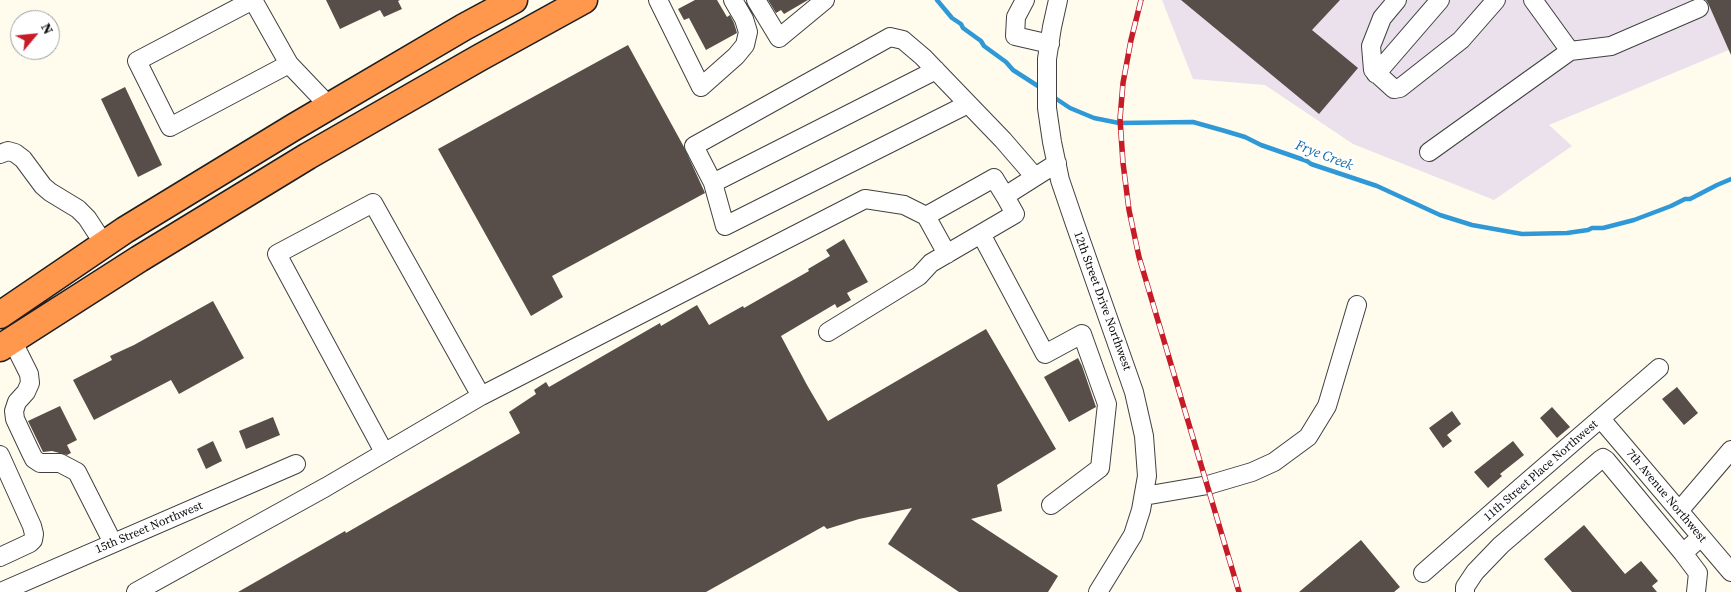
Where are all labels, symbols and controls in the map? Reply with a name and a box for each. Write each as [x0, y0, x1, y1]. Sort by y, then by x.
north arrow [10, 10, 60, 60]
text: N [36, 19, 59, 38]
water label: Frye Creek [1293, 137, 1355, 175]
street label: 12th Street Drive Northwest [1070, 230, 1134, 372]
street label: 11th Street Place Northwest [1481, 417, 1601, 525]
street label: 7th Avenue Northwest [1623, 446, 1709, 546]
street label: 15th Street Northwest [93, 499, 205, 557]

